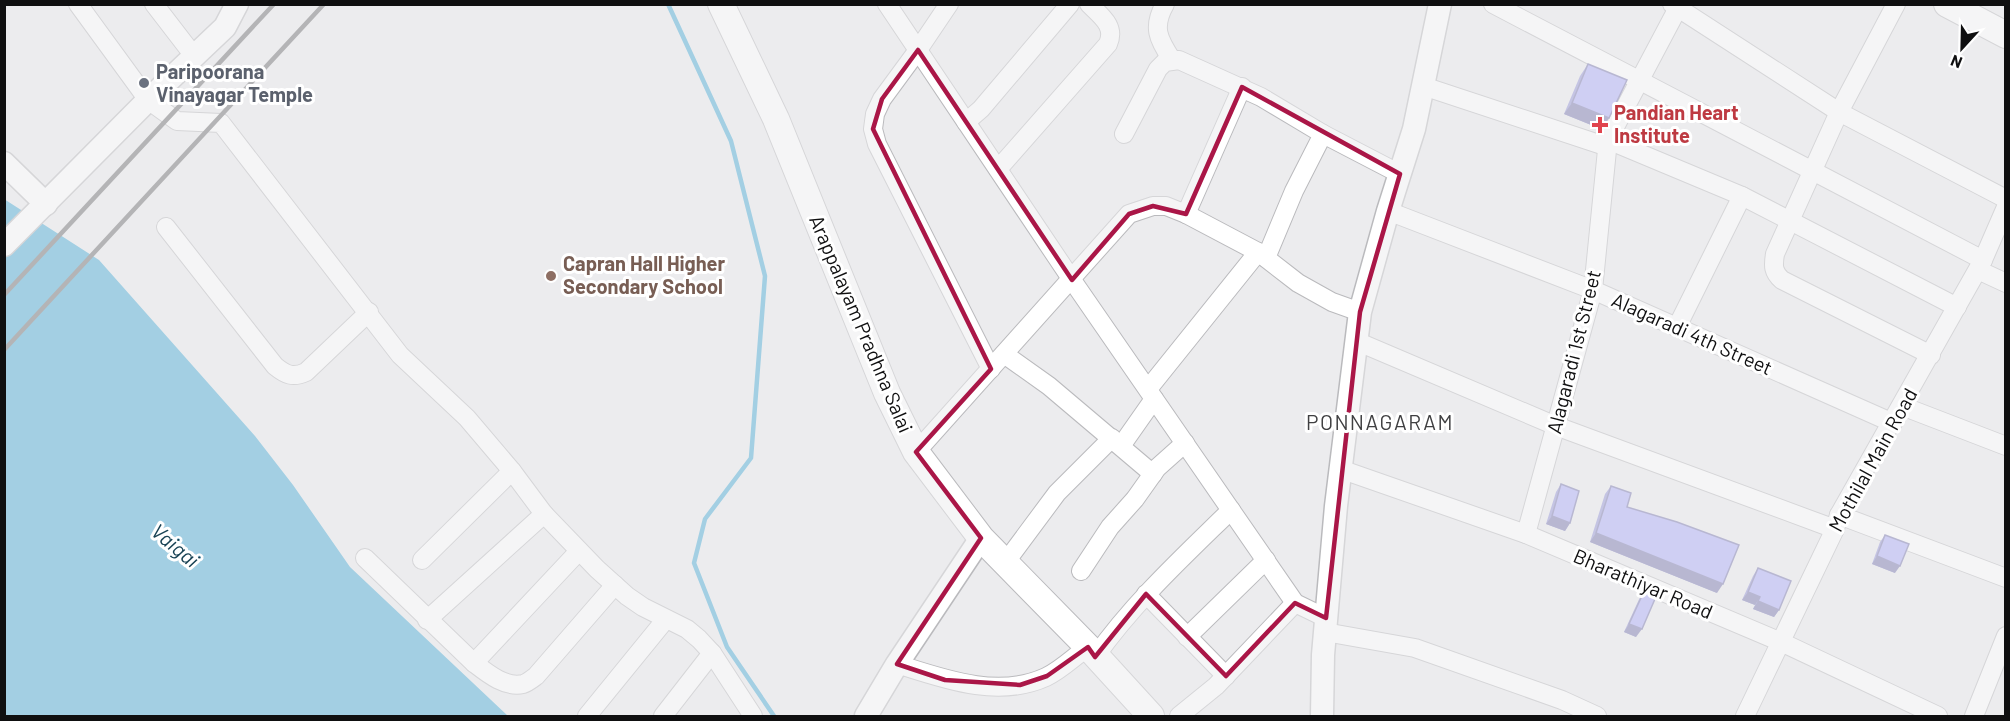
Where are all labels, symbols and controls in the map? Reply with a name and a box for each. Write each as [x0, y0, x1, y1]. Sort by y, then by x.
north arrow [1932, 18, 1992, 78]
text: N [1948, 52, 1965, 73]
place label: Paripoorana Vinayagar Temple [156, 59, 313, 106]
marker: Paripoorana Vinayagar Temple [137, 76, 151, 90]
place label: Pandian Heart Institute [1614, 100, 1738, 147]
marker: Pandian Heart Institute [1591, 116, 1609, 134]
street label: Arappalayam Pradhna Salai [805, 211, 919, 436]
place label: Capran Hall Higher Secondary School [563, 251, 726, 298]
street label: Alagaradi 1st Street [1541, 267, 1605, 436]
marker: Capran Hall Higher Secondary School [544, 269, 558, 283]
street label: Alagaradi 4th Street [1608, 287, 1776, 379]
street label: Mothilal Main Road [1823, 384, 1921, 535]
district label: PONNAGARAM [1306, 409, 1454, 434]
water label: Vaigai [147, 518, 206, 572]
street label: Bharathiyar Road [1570, 543, 1717, 623]

